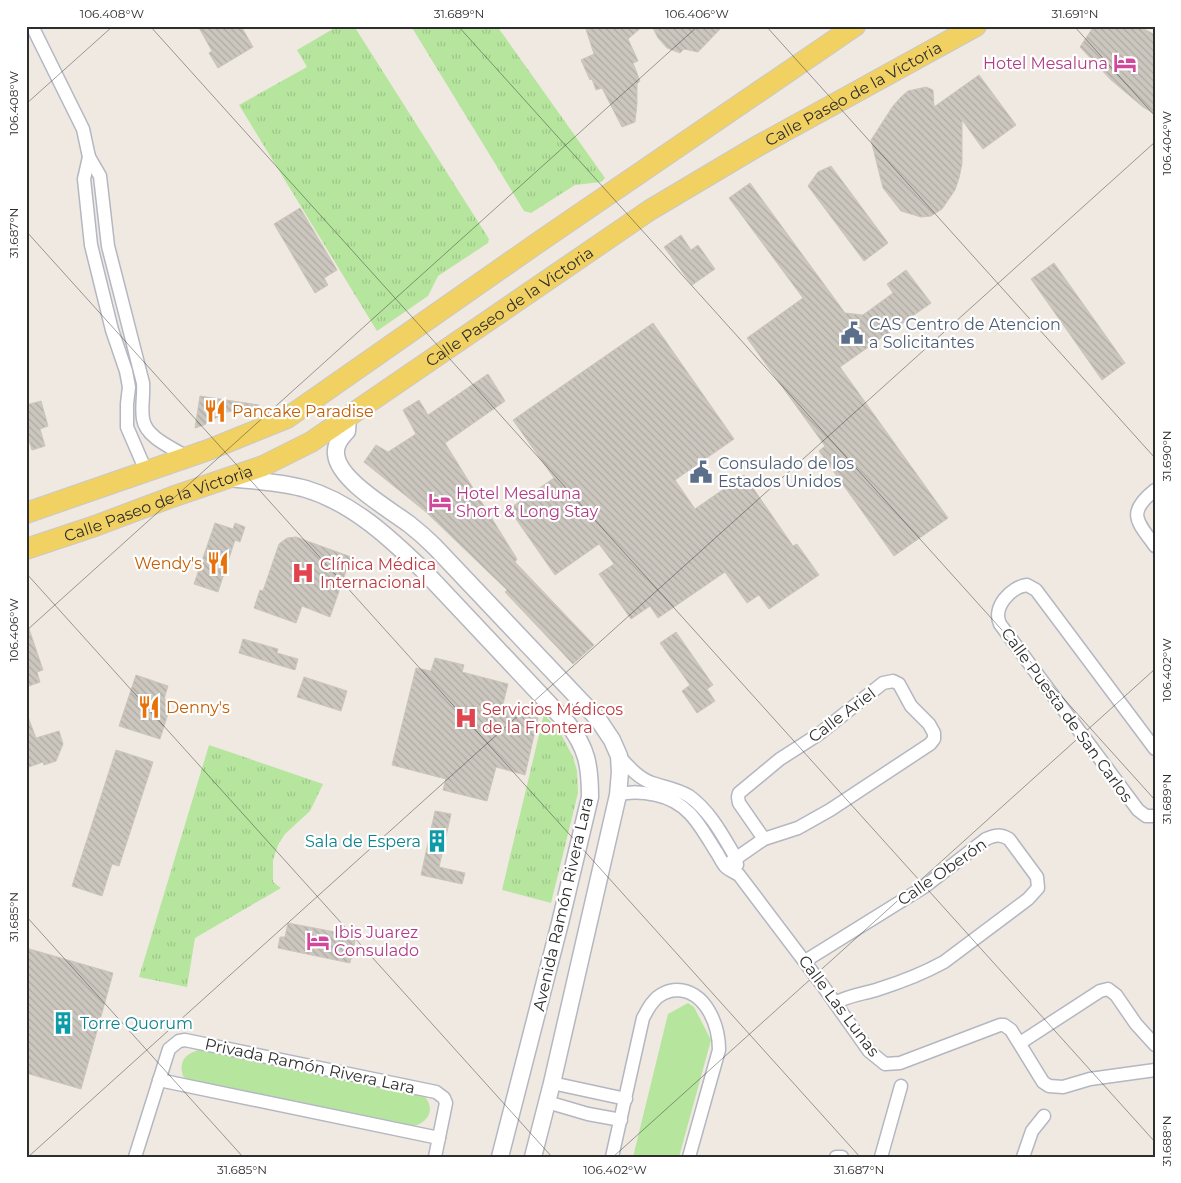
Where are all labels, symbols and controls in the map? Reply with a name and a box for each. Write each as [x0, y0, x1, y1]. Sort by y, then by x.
text: 106.408°W [80, 6, 144, 21]
text: 31.689°N [434, 6, 484, 21]
text: 106.406°W [665, 6, 729, 21]
text: 31.691°N [1051, 6, 1099, 21]
street label: Calle Paseo de la Victoria [762, 37, 945, 150]
hotel icon: Hotel Mesaluna [1112, 50, 1138, 76]
place label: Hotel Mesaluna [983, 54, 1108, 73]
text: 106.408°W [6, 71, 21, 135]
text: 106.404°W [1159, 111, 1174, 175]
text: 31.687°N [6, 208, 21, 258]
street label: Calle Paseo de la Victoria [422, 242, 597, 370]
place label: CAS Centro de Atencion a Solicitantes [869, 315, 1061, 352]
public building icon: CAS Centro de Atencion a Solicitantes [839, 320, 865, 346]
restaurant icon: Pancake Paradise [202, 398, 228, 424]
place label: Pancake Paradise [232, 402, 374, 421]
text: 31.690°N [1159, 431, 1174, 481]
place label: Consulado de los Estados Unidos [718, 454, 854, 491]
public building icon: Consulado de los Estados Unidos [688, 459, 714, 485]
street label: Calle Paseo de la Victoria [61, 461, 255, 545]
place label: Hotel Mesaluna Short & Long Stay [456, 484, 598, 521]
hotel icon: Hotel Mesaluna Short & Long Stay [427, 489, 453, 515]
restaurant icon: Wendy's [205, 550, 231, 576]
place label: Wendy's [134, 554, 202, 573]
place label: Clínica Médica Internacional [320, 555, 436, 592]
hospital icon: Clínica Médica Internacional [290, 560, 316, 586]
text: 106.406°W [6, 598, 21, 662]
street label: Calle Puesta de San Carlos [997, 624, 1137, 806]
text: 106.402°W [1159, 638, 1174, 702]
street label: Calle Ariel [805, 684, 879, 746]
restaurant icon: Denny's [136, 694, 162, 720]
place label: Denny's [166, 698, 230, 717]
place label: Servicios Médicos de la Frontera [482, 700, 623, 737]
hospital icon: Servicios Médicos de la Frontera [453, 705, 479, 731]
text: 31.689°N [1159, 774, 1174, 824]
street label: Avenida Ramón Rivera Lara [529, 795, 597, 1013]
building icon: Sala de Espera [424, 828, 450, 854]
place label: Sala de Espera [305, 832, 421, 851]
street label: Calle Oberón [894, 834, 990, 910]
text: 31.685°N [6, 892, 21, 942]
place label: Ibis Juarez Consulado [334, 923, 419, 960]
hotel icon: Ibis Juarez Consulado [305, 928, 331, 954]
street label: Calle Las Lunas [795, 952, 883, 1061]
building icon: Torre Quorum [50, 1010, 76, 1036]
place label: Torre Quorum [80, 1014, 193, 1033]
street label: Privada Ramón Rivera Lara [203, 1034, 417, 1098]
text: 31.688°N [1159, 1116, 1174, 1166]
text: 31.685°N [217, 1162, 267, 1177]
text: 106.402°W [583, 1162, 647, 1177]
text: 31.687°N [834, 1162, 884, 1177]

